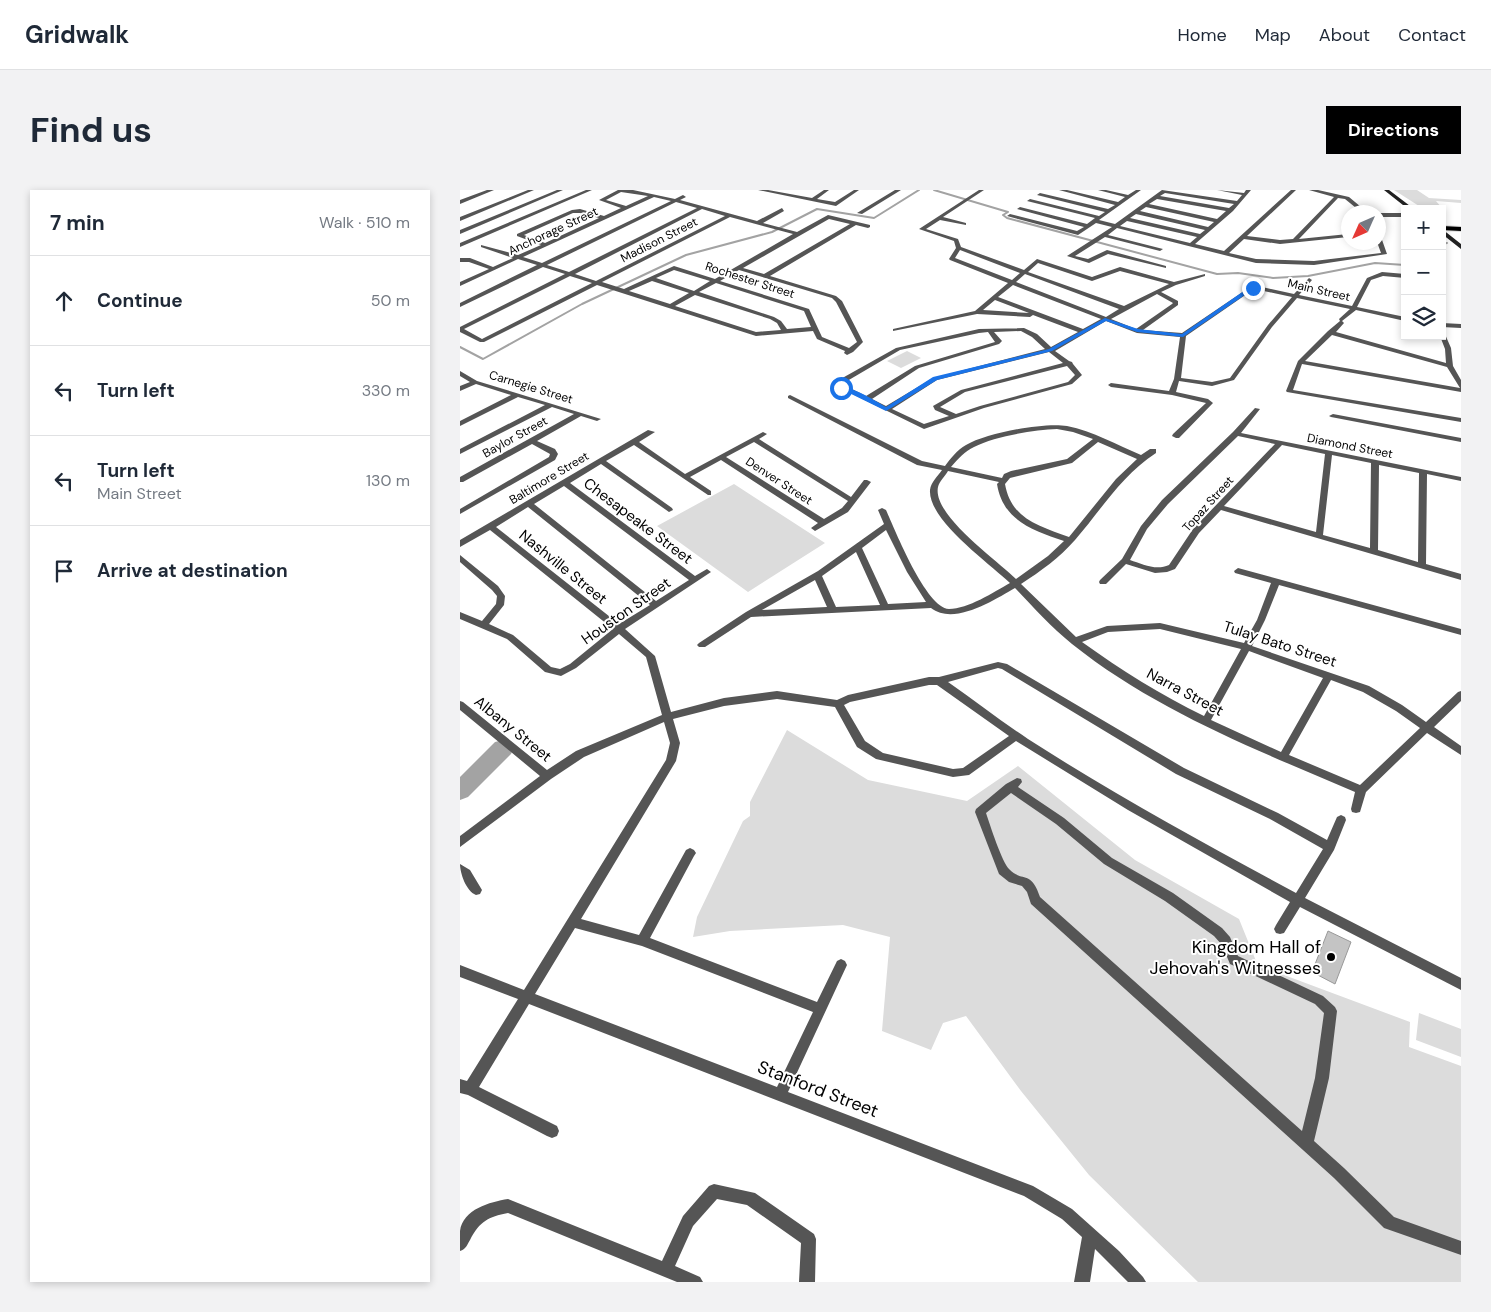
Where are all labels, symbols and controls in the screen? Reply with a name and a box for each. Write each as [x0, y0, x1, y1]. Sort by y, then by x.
text: Gridwalk [25, 19, 129, 50]
text: Home [1177, 23, 1227, 47]
text: Map [1255, 23, 1291, 47]
text: About [1319, 23, 1370, 47]
text: Contact [1398, 23, 1466, 47]
button: Directions [1326, 106, 1461, 154]
text: Find us [30, 107, 152, 153]
street label: Anchorage Street [506, 203, 601, 259]
north arrow [1341, 205, 1386, 250]
map controls [1401, 205, 1446, 340]
button: + [1401, 205, 1446, 250]
text: 7 min [50, 209, 105, 237]
text: Walk · 510 m [319, 212, 410, 233]
street label: Madison Street [618, 214, 700, 266]
button: − [1401, 250, 1446, 295]
street label: Rochester Street [703, 258, 797, 302]
street label: Main Street [1286, 275, 1352, 305]
route end [1242, 277, 1265, 300]
icon: ahead [50, 287, 78, 315]
text: Continue [97, 288, 183, 313]
text: 50 m [371, 290, 410, 311]
button: layers [1401, 295, 1446, 340]
street label: Carnegie Street [487, 367, 575, 407]
icon: left [50, 377, 78, 405]
route start [830, 377, 853, 400]
text: Turn left [97, 378, 175, 403]
text: 330 m [362, 380, 410, 401]
street label: Baylor Street [480, 412, 550, 461]
street label: Diamond Street [1306, 430, 1395, 462]
street label: Baltimore Street [506, 448, 592, 508]
street label: Denver Street [743, 454, 816, 509]
text: Turn left [97, 458, 175, 483]
icon: left [50, 467, 78, 495]
text: 130 m [366, 470, 410, 491]
street label: Chesapeake Street [579, 473, 697, 569]
street label: Topaz Street [1179, 473, 1237, 535]
text: Main Street [97, 483, 182, 504]
street label: Nashville Street [515, 525, 611, 609]
icon: arrive [50, 557, 78, 585]
text: Arrive at destination [97, 558, 288, 583]
street label: Houston Street [577, 573, 675, 649]
street label: Tulay Bato Street [1221, 616, 1339, 672]
street label: Narra Street [1143, 663, 1227, 721]
street label: Albany Street [470, 692, 556, 766]
place label: Kingdom Hall of Jehovah's Witnesses [1150, 935, 1321, 980]
marker: Kingdom Hall of Jehovah's Witnesses [1325, 951, 1337, 963]
street label: Stanford Street [754, 1055, 882, 1123]

